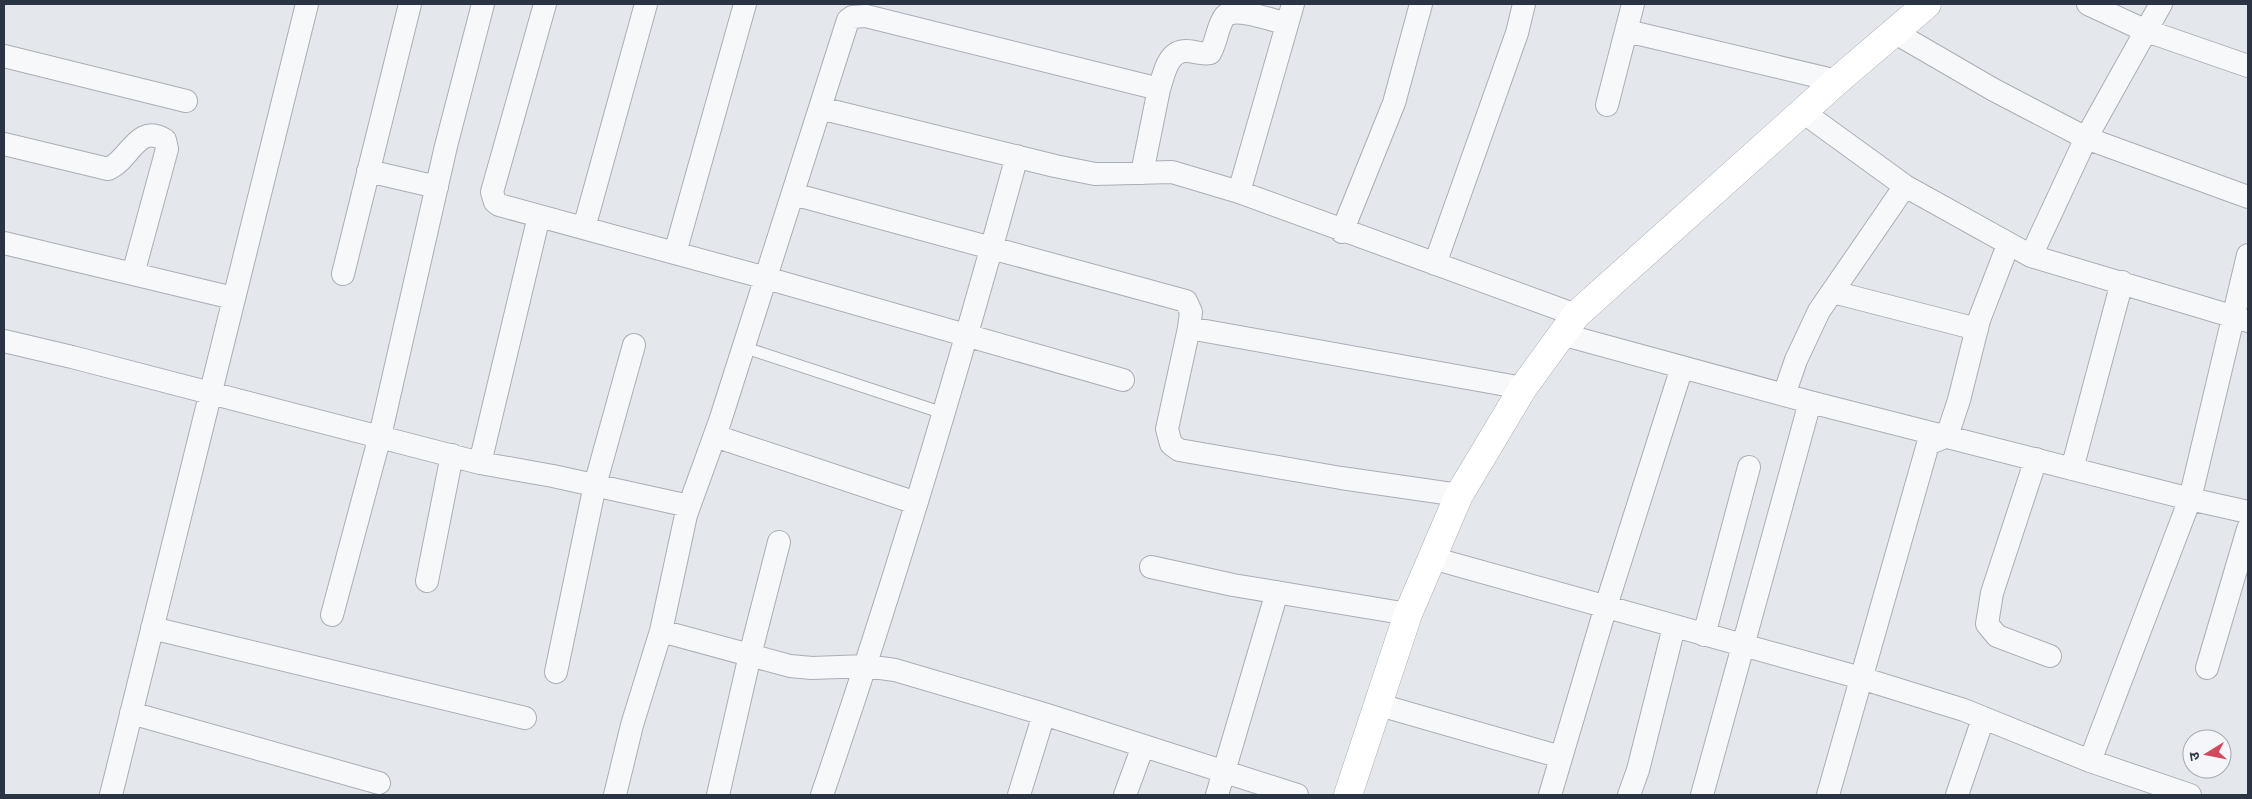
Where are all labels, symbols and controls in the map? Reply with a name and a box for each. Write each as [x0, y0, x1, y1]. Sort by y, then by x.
north arrow [2182, 729, 2232, 779]
text: उ [2184, 750, 2203, 762]

